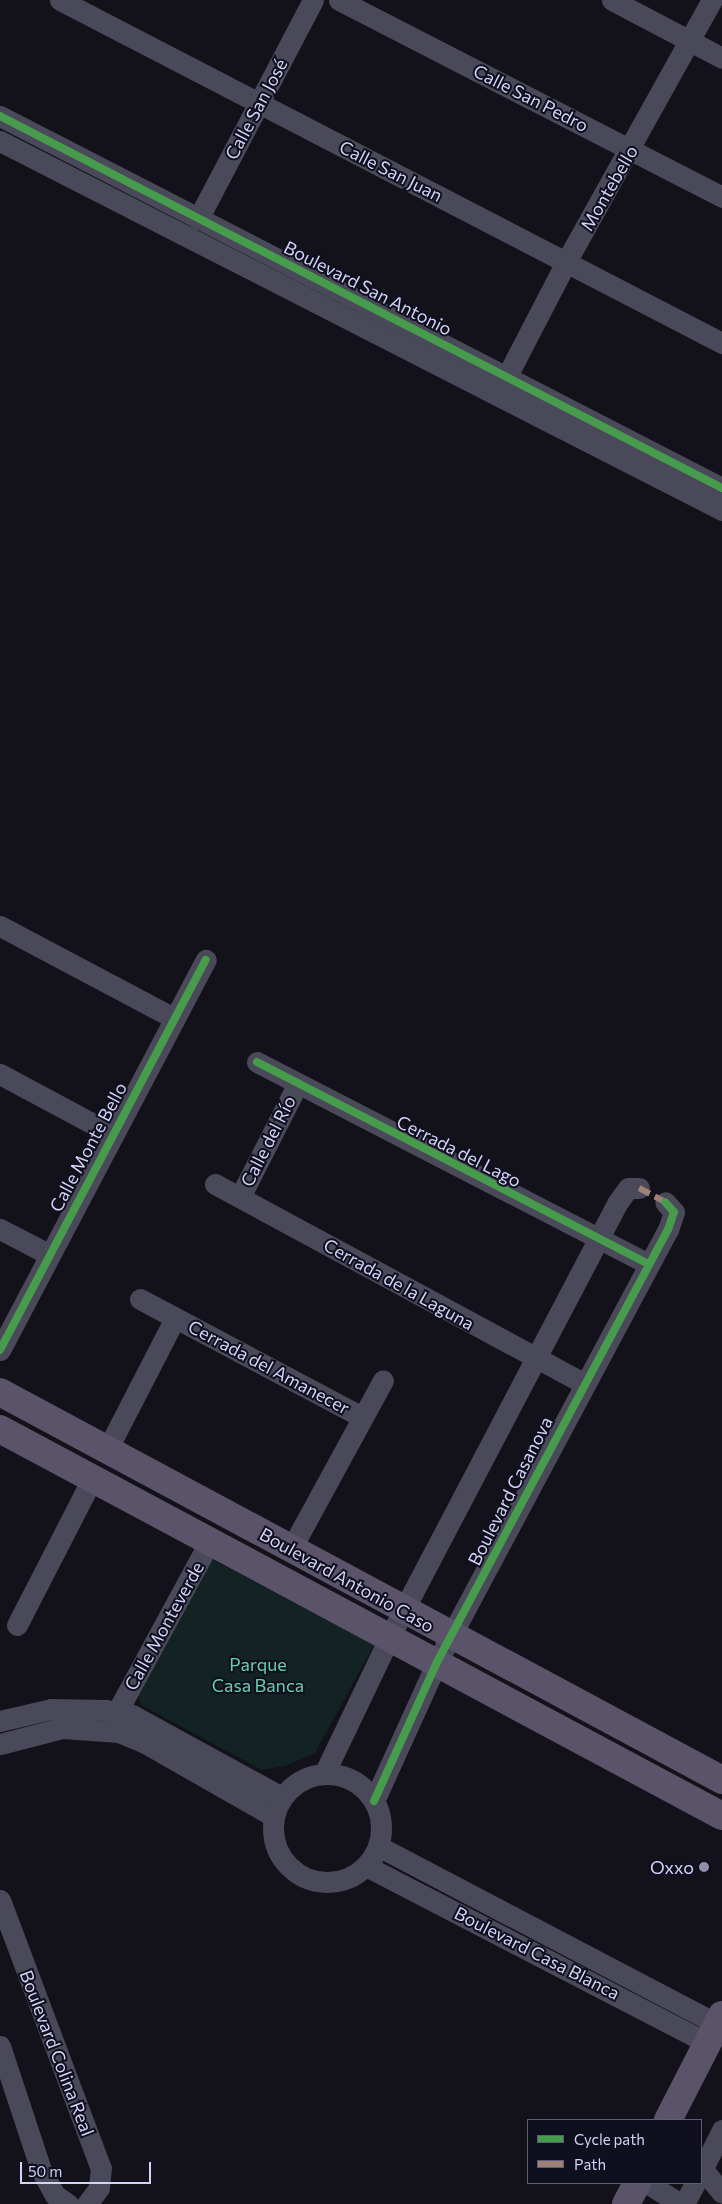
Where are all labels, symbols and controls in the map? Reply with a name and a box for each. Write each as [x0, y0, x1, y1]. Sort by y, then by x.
street label: Calle San José [220, 55, 292, 163]
street label: Calle San Pedro [470, 60, 592, 136]
street label: Calle San Juan [336, 136, 446, 206]
street label: Montebello [576, 141, 642, 235]
street label: Boulevard San Antonio [280, 236, 456, 340]
street label: Calle Monte Bello [45, 1079, 131, 1215]
street label: Calle del Río [236, 1092, 300, 1190]
street label: Cerrada del Lago [393, 1110, 525, 1192]
street label: Cerrada de la Laguna [320, 1234, 478, 1334]
street label: Cerrada del Amanecer [185, 1315, 353, 1419]
street label: Boulevard Casanova [463, 1413, 557, 1569]
street label: Boulevard Antonio Caso [256, 1523, 438, 1637]
street label: Calle Monteverde [120, 1558, 208, 1694]
park label: Parque Casa Banca [212, 1654, 304, 1696]
place label: Oxxo [650, 1856, 694, 1878]
marker: Oxxo [698, 1861, 710, 1873]
street label: Boulevard Casa Blanca [451, 1902, 623, 2004]
street label: Boulevard Colina Real [15, 1967, 99, 2139]
legend [527, 2119, 702, 2184]
text: Cycle path [574, 2130, 645, 2148]
scale bar [22, 2152, 154, 2184]
text: Path [574, 2155, 606, 2173]
text: 50 m [28, 2162, 62, 2180]

